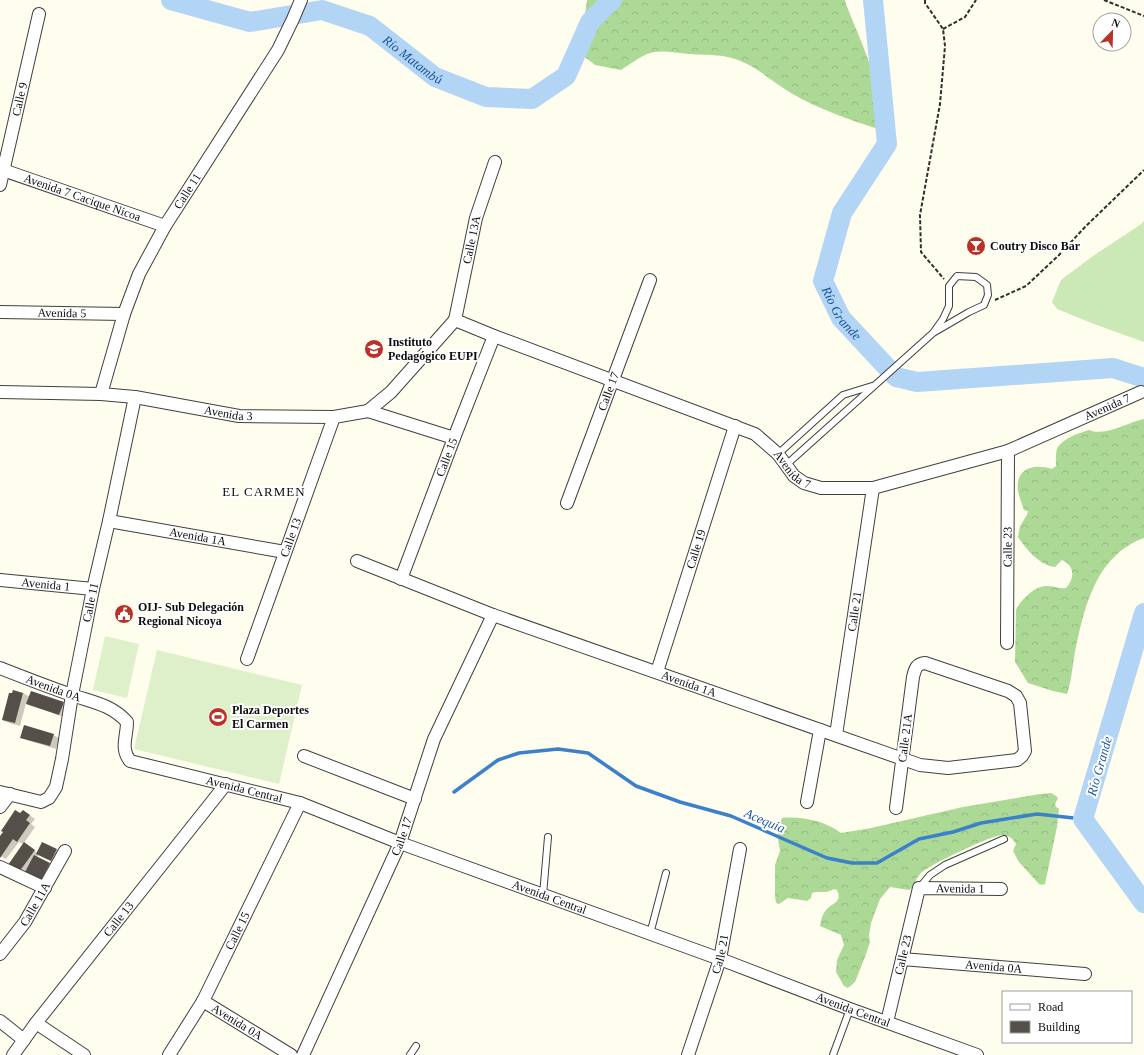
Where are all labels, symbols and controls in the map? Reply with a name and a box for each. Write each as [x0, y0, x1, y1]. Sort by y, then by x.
north arrow [1092, 12, 1132, 52]
text: N [1110, 16, 1122, 30]
water label: Río Matambú [379, 31, 445, 87]
street label: Calle 9 [9, 81, 30, 118]
street label: Avenida 7 Cacique Nicoa [22, 171, 143, 224]
street label: Calle 11 [171, 171, 204, 212]
street label: Calle 13A [460, 214, 483, 265]
bar icon: Coutry Disco Bar [965, 235, 987, 257]
place label: Coutry Disco Bar [990, 239, 1081, 253]
water label: Río Grande [818, 283, 864, 343]
street label: Avenida 5 [37, 306, 86, 320]
place label: Instituto Pedagógico EUPI [388, 335, 478, 363]
school or university icon: Instituto Pedagógico EUPI [363, 338, 385, 360]
street label: Calle 17 [595, 370, 622, 413]
street label: Avenida 7 [1082, 391, 1132, 423]
street label: Avenida 3 [203, 403, 253, 423]
street label: Calle 15 [433, 436, 460, 479]
street label: Avenida 7 [771, 448, 812, 492]
district label: EL CARMEN [222, 484, 306, 499]
street label: Calle 13 [277, 516, 304, 559]
street label: Avenida 1A [168, 525, 227, 549]
street label: Calle 23 [1000, 527, 1015, 567]
street label: Calle 19 [683, 528, 709, 570]
street label: Avenida 1 [21, 575, 71, 594]
street label: Calle 11 [80, 581, 101, 623]
street label: Calle 21 [845, 590, 864, 632]
place label: OIJ- Sub Delegación Regional Nicoya [138, 600, 244, 628]
public building icon: OIJ- Sub Delegación Regional Nicoya [113, 603, 135, 625]
street label: Avenida 1A [660, 668, 719, 700]
street label: Avenida 0A [24, 672, 83, 705]
place label: Plaza Deportes El Carmen [232, 703, 309, 731]
sports icon: Plaza Deportes El Carmen [207, 706, 229, 728]
street label: Calle 21A [895, 713, 915, 763]
water label: Río Grande [1084, 735, 1115, 798]
street label: Avenida Central [205, 773, 284, 806]
water label: Acequia [741, 805, 788, 836]
street label: Calle 17 [388, 815, 415, 858]
street label: Avenida Central [510, 877, 589, 917]
street label: Calle 11A [17, 879, 53, 929]
street label: Avenida 1 [936, 881, 985, 896]
street label: Calle 13 [100, 899, 137, 939]
street label: Calle 15 [222, 910, 253, 952]
street label: Calle 21 [708, 933, 731, 976]
street label: Calle 23 [892, 934, 915, 976]
street label: Avenida 0A [964, 957, 1023, 976]
street label: Avenida Central [814, 990, 893, 1030]
legend [1002, 991, 1132, 1043]
text: Road [1038, 1000, 1063, 1014]
street label: Avenida 0A [209, 1001, 266, 1043]
text: Building [1038, 1020, 1080, 1034]

